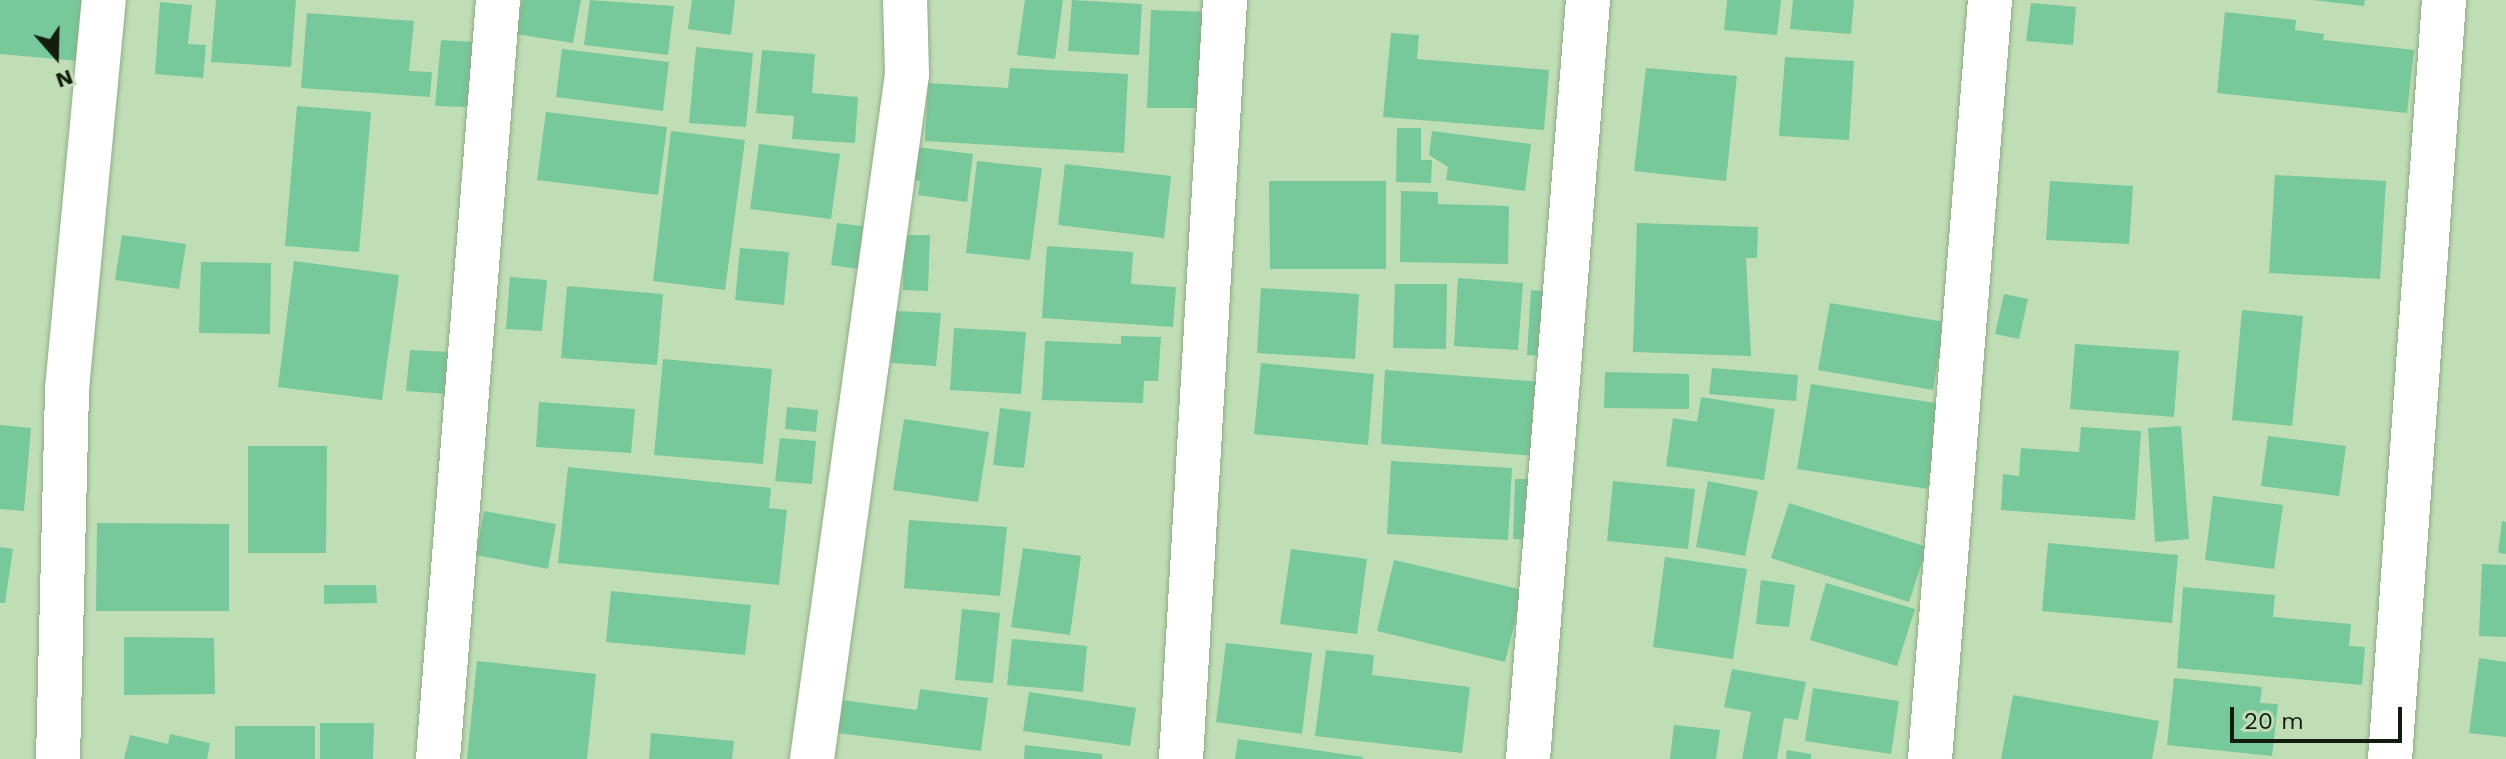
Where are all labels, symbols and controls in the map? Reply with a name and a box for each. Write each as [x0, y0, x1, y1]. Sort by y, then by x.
north arrow [16, 16, 96, 96]
text: N [52, 64, 76, 94]
scale bar [2234, 691, 2406, 741]
text: 20 m [2244, 707, 2304, 735]

